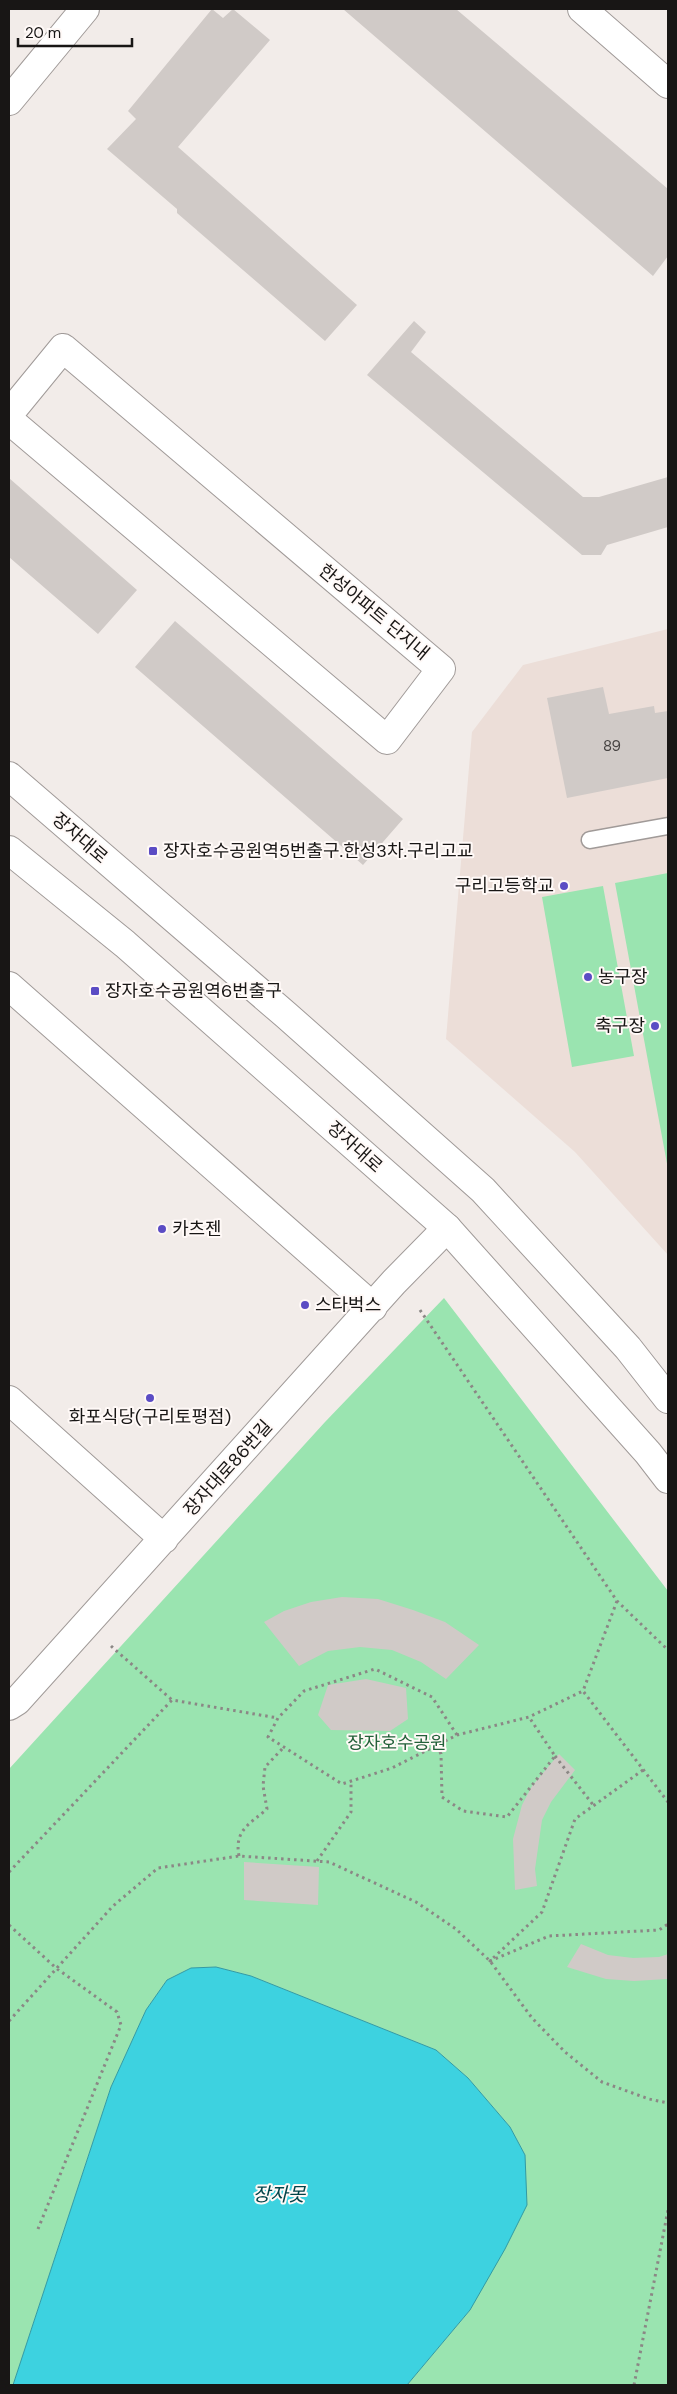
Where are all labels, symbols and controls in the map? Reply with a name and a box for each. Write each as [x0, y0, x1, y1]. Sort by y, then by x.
scale bar [18, 15, 131, 47]
text: 20 m [25, 23, 61, 43]
street label: 한성아파트 단지내 [314, 559, 434, 665]
house number: 89 [603, 736, 621, 756]
street label: 장자대로 [47, 807, 113, 869]
place label: 장자호수공원역5번출구.한성3차.구리고교 [163, 839, 473, 863]
marker: 장자호수공원역5번출구.한성3차.구리고교 [147, 845, 159, 857]
place label: 구리고등학교 [455, 874, 554, 898]
marker: 구리고등학교 [558, 880, 570, 892]
place label: 농구장 [598, 965, 648, 989]
marker: 농구장 [582, 971, 594, 983]
place label: 장자호수공원역6번출구 [105, 979, 282, 1003]
marker: 장자호수공원역6번출구 [89, 985, 101, 997]
place label: 축구장 [595, 1014, 645, 1038]
marker: 축구장 [649, 1020, 661, 1032]
street label: 장자대로 [322, 1116, 388, 1178]
place label: 카츠젠 [172, 1217, 222, 1241]
marker: 카츠젠 [156, 1223, 168, 1235]
place label: 스타벅스 [315, 1293, 381, 1317]
marker: 스타벅스 [299, 1299, 311, 1311]
marker: 화포식당(구리토평점) [144, 1392, 156, 1404]
place label: 화포식당(구리토평점) [69, 1405, 231, 1429]
street label: 장자대로86번길 [178, 1415, 278, 1521]
park label: 장자호수공원 [347, 1731, 447, 1755]
water label: 장자못 [253, 2182, 307, 2207]

